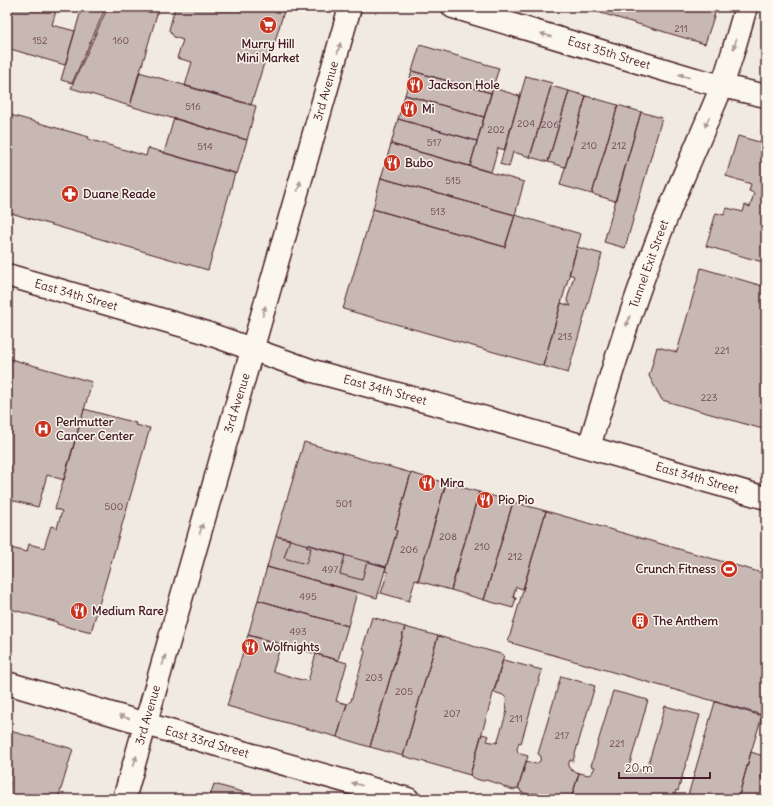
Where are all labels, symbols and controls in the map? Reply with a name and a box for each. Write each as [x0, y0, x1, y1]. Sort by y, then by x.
supermarket icon: Murry Hill Mini Market [258, 15, 278, 35]
house number: 211 [674, 22, 688, 35]
one-way arrow [540, 32, 552, 38]
street label: East 35th Street [566, 33, 652, 72]
house number: 152 [32, 34, 48, 47]
house number: 160 [113, 34, 129, 47]
place label: Murry Hill Mini Market [237, 36, 300, 65]
one-way arrow [732, 39, 738, 51]
one-way arrow [336, 42, 342, 54]
street label: 3rd Avenue [310, 59, 341, 123]
one-way arrow [678, 73, 690, 79]
restaurant icon: Jackson Hole [405, 75, 425, 95]
place label: Jackson Hole [428, 77, 500, 92]
restaurant icon: Mi [399, 99, 419, 119]
house number: 516 [185, 100, 201, 113]
place label: Mi [422, 101, 435, 116]
one-way arrow [704, 116, 710, 127]
house number: 204 [517, 117, 535, 130]
house number: 206 [541, 118, 559, 131]
house number: 202 [487, 123, 505, 136]
house number: 517 [427, 136, 441, 149]
house number: 210 [581, 139, 597, 152]
house number: 212 [612, 139, 627, 152]
house number: 514 [197, 140, 213, 153]
restaurant icon: Bubo [382, 153, 402, 173]
place label: Bubo [405, 155, 433, 170]
house number: 515 [445, 174, 461, 187]
one-way arrow [296, 180, 302, 192]
pharmacy icon: Duane Reade [60, 184, 80, 204]
place label: Duane Reade [83, 186, 156, 201]
house number: 513 [430, 205, 446, 218]
street label: Tunnel Exit Street [626, 218, 671, 310]
street label: East 34th Street [33, 275, 119, 314]
one-way arrow [261, 305, 267, 317]
one-way arrow [625, 315, 631, 327]
house number: 213 [557, 330, 573, 343]
house number: 221 [715, 344, 729, 357]
street label: 3rd Avenue [220, 371, 253, 435]
street label: East 34th Street [342, 371, 428, 408]
house number: 223 [701, 391, 718, 404]
place label: Perlmutter Cancer Center [56, 414, 134, 443]
hospital icon: Perlmutter Cancer Center [33, 419, 53, 439]
street label: East 34th Street [654, 458, 740, 497]
restaurant icon: Mira [417, 473, 437, 493]
place label: Mira [440, 475, 464, 490]
restaurant icon: Pio Pio [475, 490, 495, 510]
place label: Pio Pio [498, 492, 534, 507]
house number: 501 [336, 497, 352, 510]
house number: 500 [105, 500, 123, 513]
one-way arrow [198, 523, 204, 535]
house number: 208 [439, 530, 457, 543]
house number: 210 [474, 540, 490, 553]
house number: 206 [400, 543, 418, 556]
house number: 212 [508, 550, 523, 563]
sports icon: Crunch Fitness [719, 559, 739, 579]
place label: Crunch Fitness [636, 561, 717, 576]
house number: 497 [322, 563, 338, 576]
house number: 495 [299, 590, 317, 603]
restaurant icon: Medium Rare [69, 601, 89, 621]
place label: Medium Rare [92, 603, 164, 618]
building icon: The Anthem [630, 611, 650, 631]
place label: The Anthem [653, 613, 719, 628]
house number: 493 [289, 625, 307, 638]
restaurant icon: Wolfnights [240, 637, 260, 657]
place label: Wolfnights [263, 639, 320, 655]
one-way arrow [161, 653, 167, 665]
house number: 203 [365, 671, 383, 684]
street label: 3rd Avenue [132, 683, 163, 747]
house number: 205 [395, 685, 413, 698]
house number: 207 [444, 707, 461, 720]
house number: 211 [509, 712, 523, 725]
one-way arrow [118, 714, 130, 720]
street label: East 33rd Street [164, 722, 251, 761]
house number: 217 [555, 729, 569, 742]
house number: 221 [610, 737, 624, 750]
scale bar [619, 754, 710, 780]
one-way arrow [132, 755, 138, 767]
text: 20 m [625, 760, 653, 775]
one-way arrow [350, 781, 363, 787]

